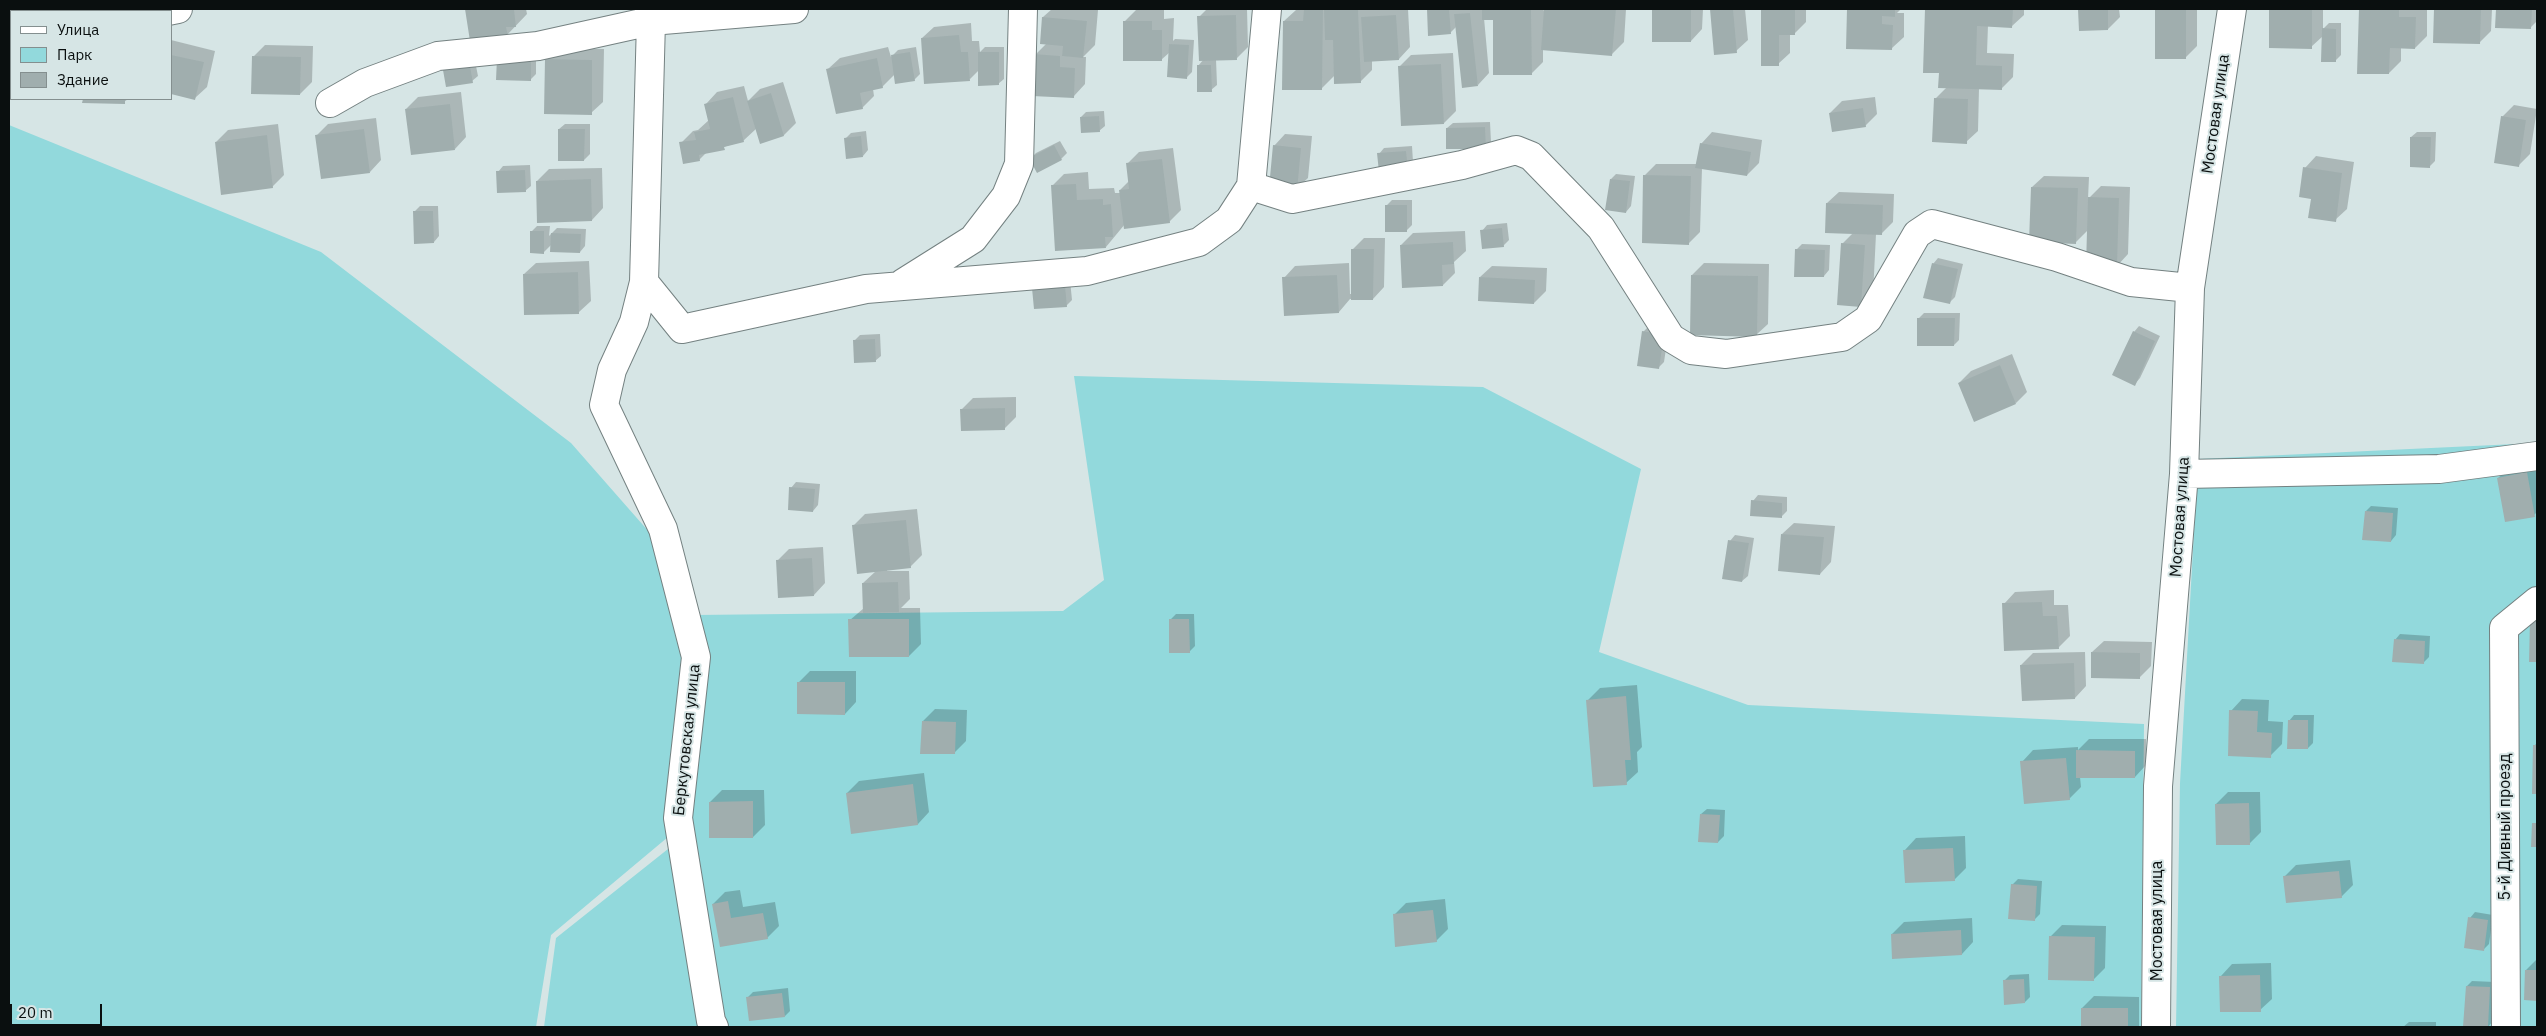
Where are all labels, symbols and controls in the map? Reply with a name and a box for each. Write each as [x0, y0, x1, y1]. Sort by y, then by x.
legend [10, 10, 172, 100]
text: Улица [57, 20, 99, 39]
text: Парк [57, 45, 92, 64]
street label: Мостовая улица [2198, 53, 2234, 175]
text: Здание [57, 70, 109, 89]
street label: Мостовая улица [2166, 456, 2194, 578]
street label: Беркутовская улица [669, 663, 705, 817]
street label: 5-й Дивный проезд [2495, 753, 2515, 901]
street label: Мостовая улица [2147, 861, 2167, 981]
scale bar [12, 994, 105, 1026]
text: 20 m [18, 1003, 53, 1022]

